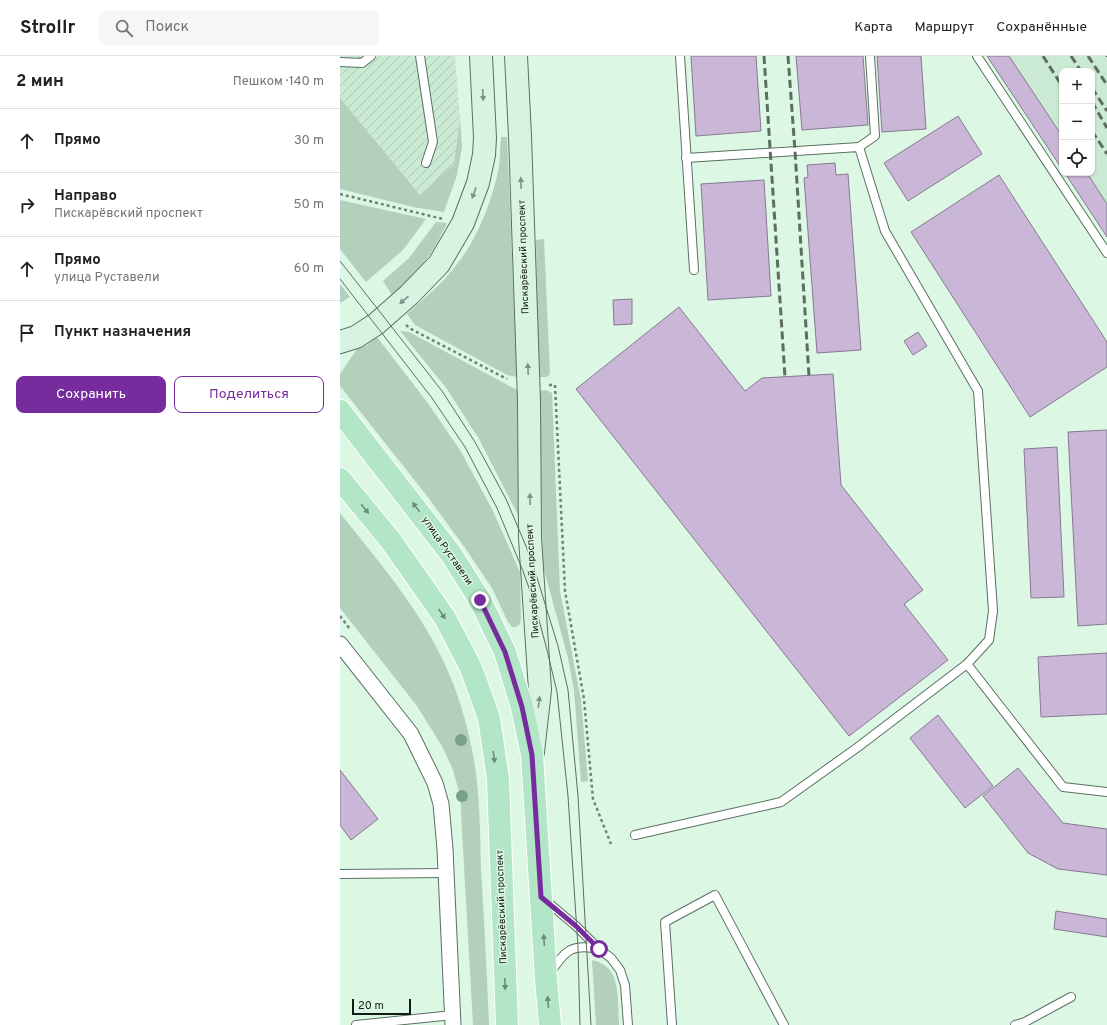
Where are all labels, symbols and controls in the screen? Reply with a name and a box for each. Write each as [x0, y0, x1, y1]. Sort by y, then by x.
search box [99, 10, 379, 46]
text: Strollr [20, 16, 75, 40]
icon: search [113, 17, 135, 39]
text: Поиск [145, 18, 189, 37]
text: Карта [854, 19, 893, 36]
text: Маршрут [915, 19, 974, 36]
text: Сохранённые [996, 19, 1087, 36]
map controls [1059, 68, 1095, 176]
button: + [1059, 68, 1095, 104]
text: 2 мин [16, 71, 64, 93]
text: Пешком · 140 m [233, 74, 324, 90]
one-way arrow [480, 89, 487, 101]
button: − [1059, 104, 1095, 140]
icon: ahead [16, 130, 38, 152]
text: Прямо [54, 131, 101, 150]
text: 30 m [294, 133, 324, 149]
button: locate [1059, 140, 1095, 176]
one-way arrow [518, 177, 525, 189]
text: Направо [54, 187, 117, 206]
one-way arrow [471, 187, 477, 199]
icon: right [16, 194, 38, 216]
text: 50 m [294, 197, 324, 213]
street label: Пискарёвский проспект [515, 199, 532, 314]
text: Пискарёвский проспект [54, 206, 203, 222]
text: Прямо [54, 251, 101, 270]
icon: ahead [16, 258, 38, 280]
text: 60 m [294, 261, 324, 277]
text: улица Руставели [54, 270, 160, 286]
one-way arrow [398, 295, 409, 304]
icon: arrive [16, 322, 38, 344]
text: Пункт назначения [54, 323, 191, 342]
one-way arrow [524, 363, 531, 375]
button: Сохранить [16, 376, 166, 413]
button: Поделиться [174, 376, 324, 413]
one-way arrow [526, 493, 533, 505]
one-way arrow [411, 502, 420, 513]
one-way arrow [360, 504, 369, 515]
street label: улица Руставели [418, 514, 476, 588]
street label: Пискарёвский проспект [523, 523, 542, 638]
route end [471, 591, 489, 609]
one-way arrow [438, 608, 445, 619]
one-way arrow [536, 696, 542, 708]
one-way arrow [491, 751, 497, 763]
street label: Пискарёвский проспект [493, 849, 510, 964]
one-way arrow [540, 934, 547, 946]
route start [590, 940, 608, 958]
one-way arrow [502, 978, 508, 991]
one-way arrow [545, 996, 552, 1008]
scale bar [352, 997, 411, 1016]
text: 20 m [358, 999, 384, 1013]

